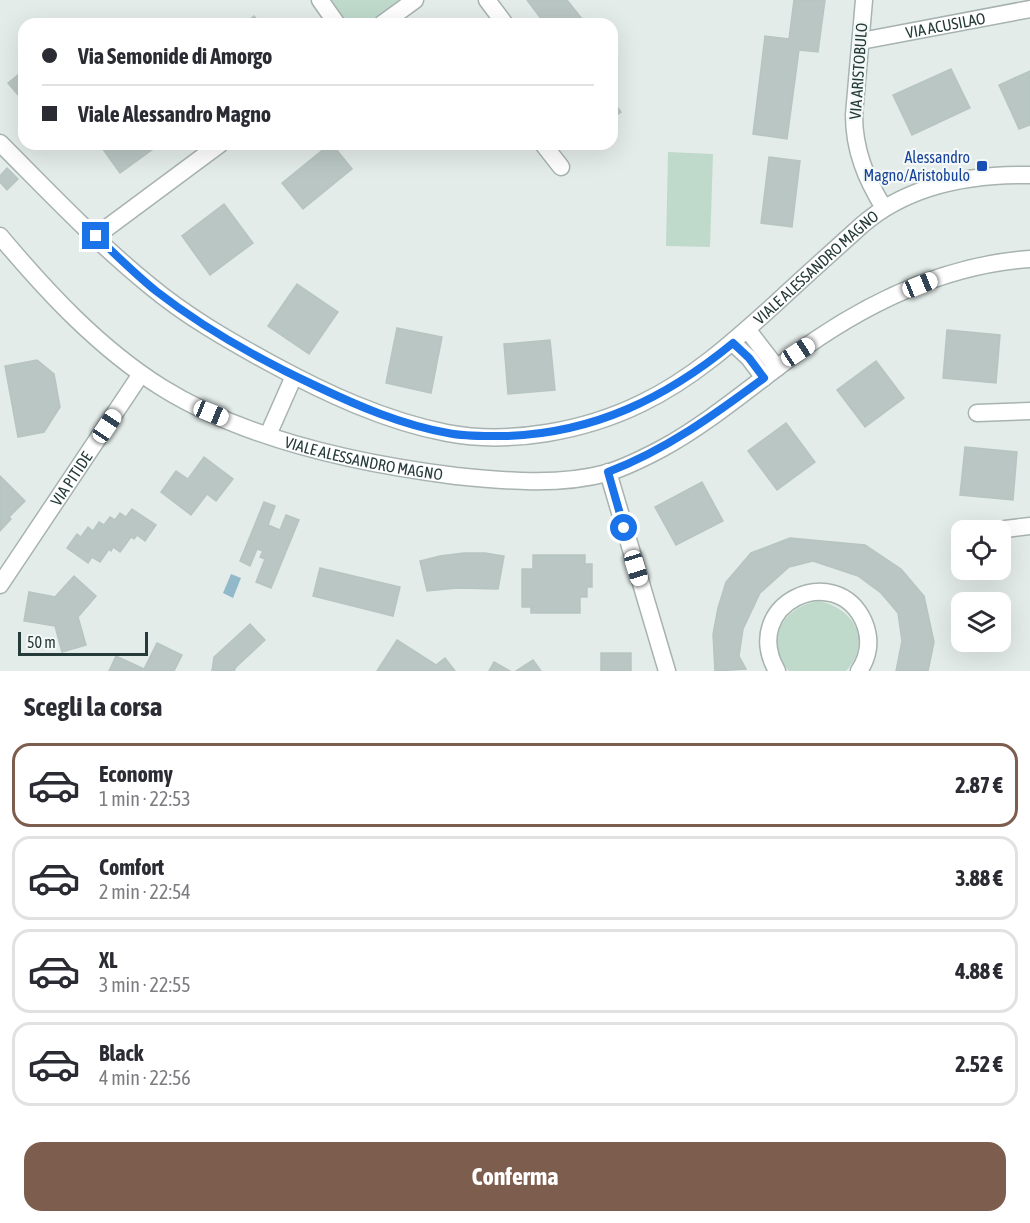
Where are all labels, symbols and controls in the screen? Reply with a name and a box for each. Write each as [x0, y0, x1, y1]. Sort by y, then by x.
street label: VIA ACUSILAO [904, 9, 987, 41]
street label: VIA ARISTOBULO [846, 22, 870, 120]
text: Via Semonide di Amorgo [78, 43, 272, 69]
text: Viale Alessandro Magno [78, 101, 271, 127]
place label: Alessandro Magno/Aristobulo [864, 148, 970, 185]
marker: Alessandro Magno/Aristobulo [975, 159, 989, 173]
street label: VIALE ALESSANDRO MAGNO [750, 207, 882, 328]
route end [82, 222, 109, 249]
car [900, 270, 940, 300]
car [778, 335, 818, 369]
car [191, 398, 231, 428]
car [89, 406, 125, 446]
street label: VIALE ALESSANDRO MAGNO [283, 433, 444, 483]
street label: VIA PITIDE [47, 448, 96, 509]
route start [610, 514, 637, 541]
map controls [951, 520, 1011, 652]
button: locate [951, 520, 1011, 580]
car [622, 548, 650, 588]
button: layers [951, 592, 1011, 652]
scale bar [18, 629, 148, 656]
text: 50 m [27, 633, 56, 651]
text: Scegli la corsa [24, 691, 162, 722]
icon: car [27, 758, 81, 812]
text: Economy [99, 761, 173, 787]
text: 2.87 € [955, 772, 1003, 798]
text: 1 min · 22:53 [99, 787, 191, 810]
icon: car [27, 851, 81, 905]
text: Comfort [99, 854, 164, 880]
text: 3.88 € [955, 865, 1003, 891]
text: 2 min · 22:54 [99, 880, 191, 903]
icon: car [27, 944, 81, 998]
text: XL [99, 947, 117, 973]
text: 4.88 € [955, 958, 1003, 984]
text: 3 min · 22:55 [99, 973, 191, 996]
icon: car [27, 1037, 81, 1091]
text: Black [99, 1040, 143, 1066]
text: 2.52 € [955, 1051, 1003, 1077]
text: 4 min · 22:56 [99, 1066, 191, 1089]
button: Conferma [24, 1142, 1006, 1211]

